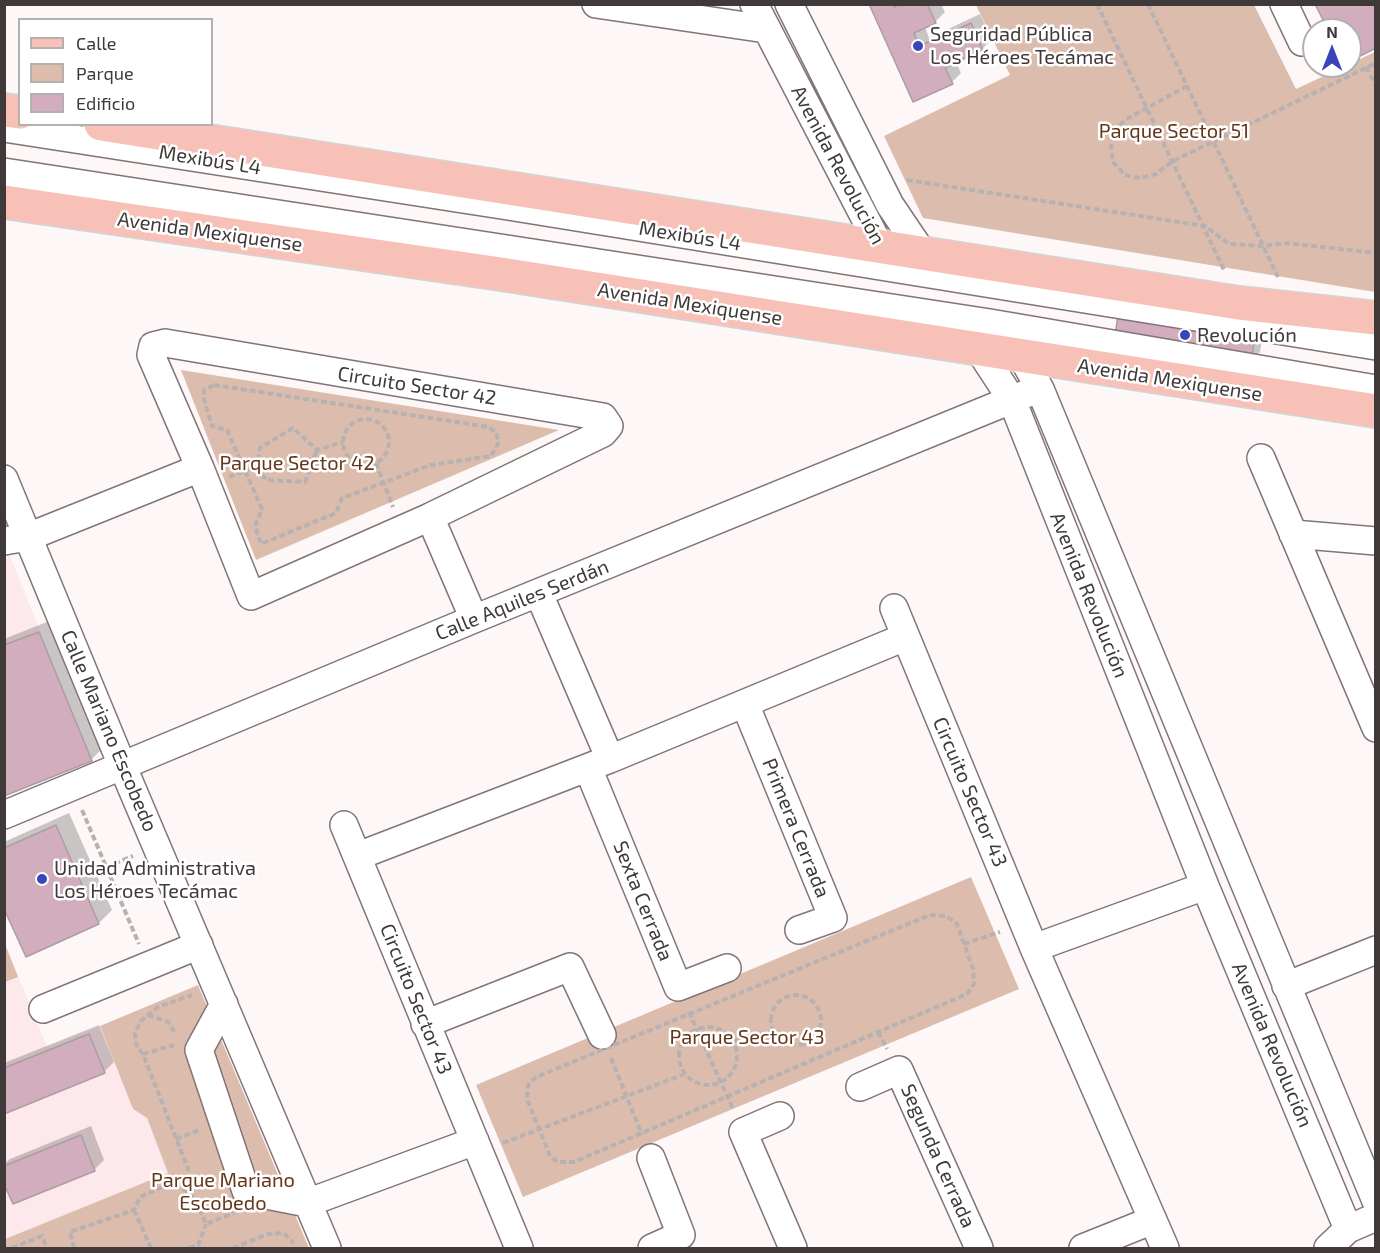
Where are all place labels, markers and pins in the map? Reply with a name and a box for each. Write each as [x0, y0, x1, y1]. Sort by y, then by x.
place label: Seguridad Pública Los Héroes Tecámac [930, 22, 1114, 69]
marker: Seguridad Pública Los Héroes Tecámac [911, 39, 925, 53]
place label: Revolución [1197, 323, 1297, 347]
marker: Revolución [1178, 328, 1192, 342]
place label: Unidad Administrativa Los Héroes Tecámac [54, 856, 256, 903]
marker: Unidad Administrativa Los Héroes Tecámac [35, 872, 49, 886]

